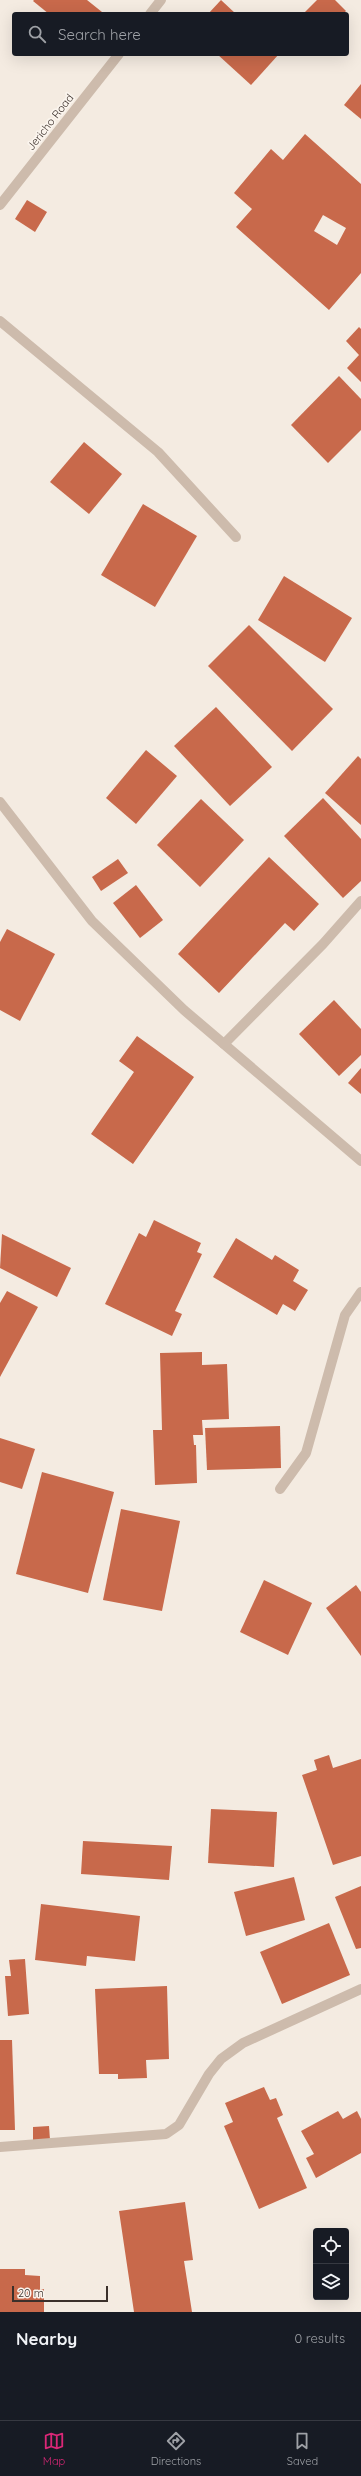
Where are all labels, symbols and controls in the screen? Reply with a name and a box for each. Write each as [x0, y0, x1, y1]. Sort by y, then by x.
search box [12, 12, 349, 56]
icon: search [26, 23, 48, 45]
text: Search here [58, 25, 141, 44]
street label: Jericho Road [24, 91, 76, 153]
map controls [313, 2228, 349, 2300]
button: locate [313, 2228, 349, 2264]
button: layers [313, 2264, 349, 2300]
scale bar [12, 2284, 108, 2303]
text: 20 m [18, 2286, 44, 2300]
text: Nearby [16, 2328, 77, 2349]
text: 0 results [294, 2330, 345, 2346]
tab: Map [43, 2430, 65, 2468]
tab: Directions [151, 2430, 201, 2468]
tab: Saved [287, 2430, 318, 2468]

